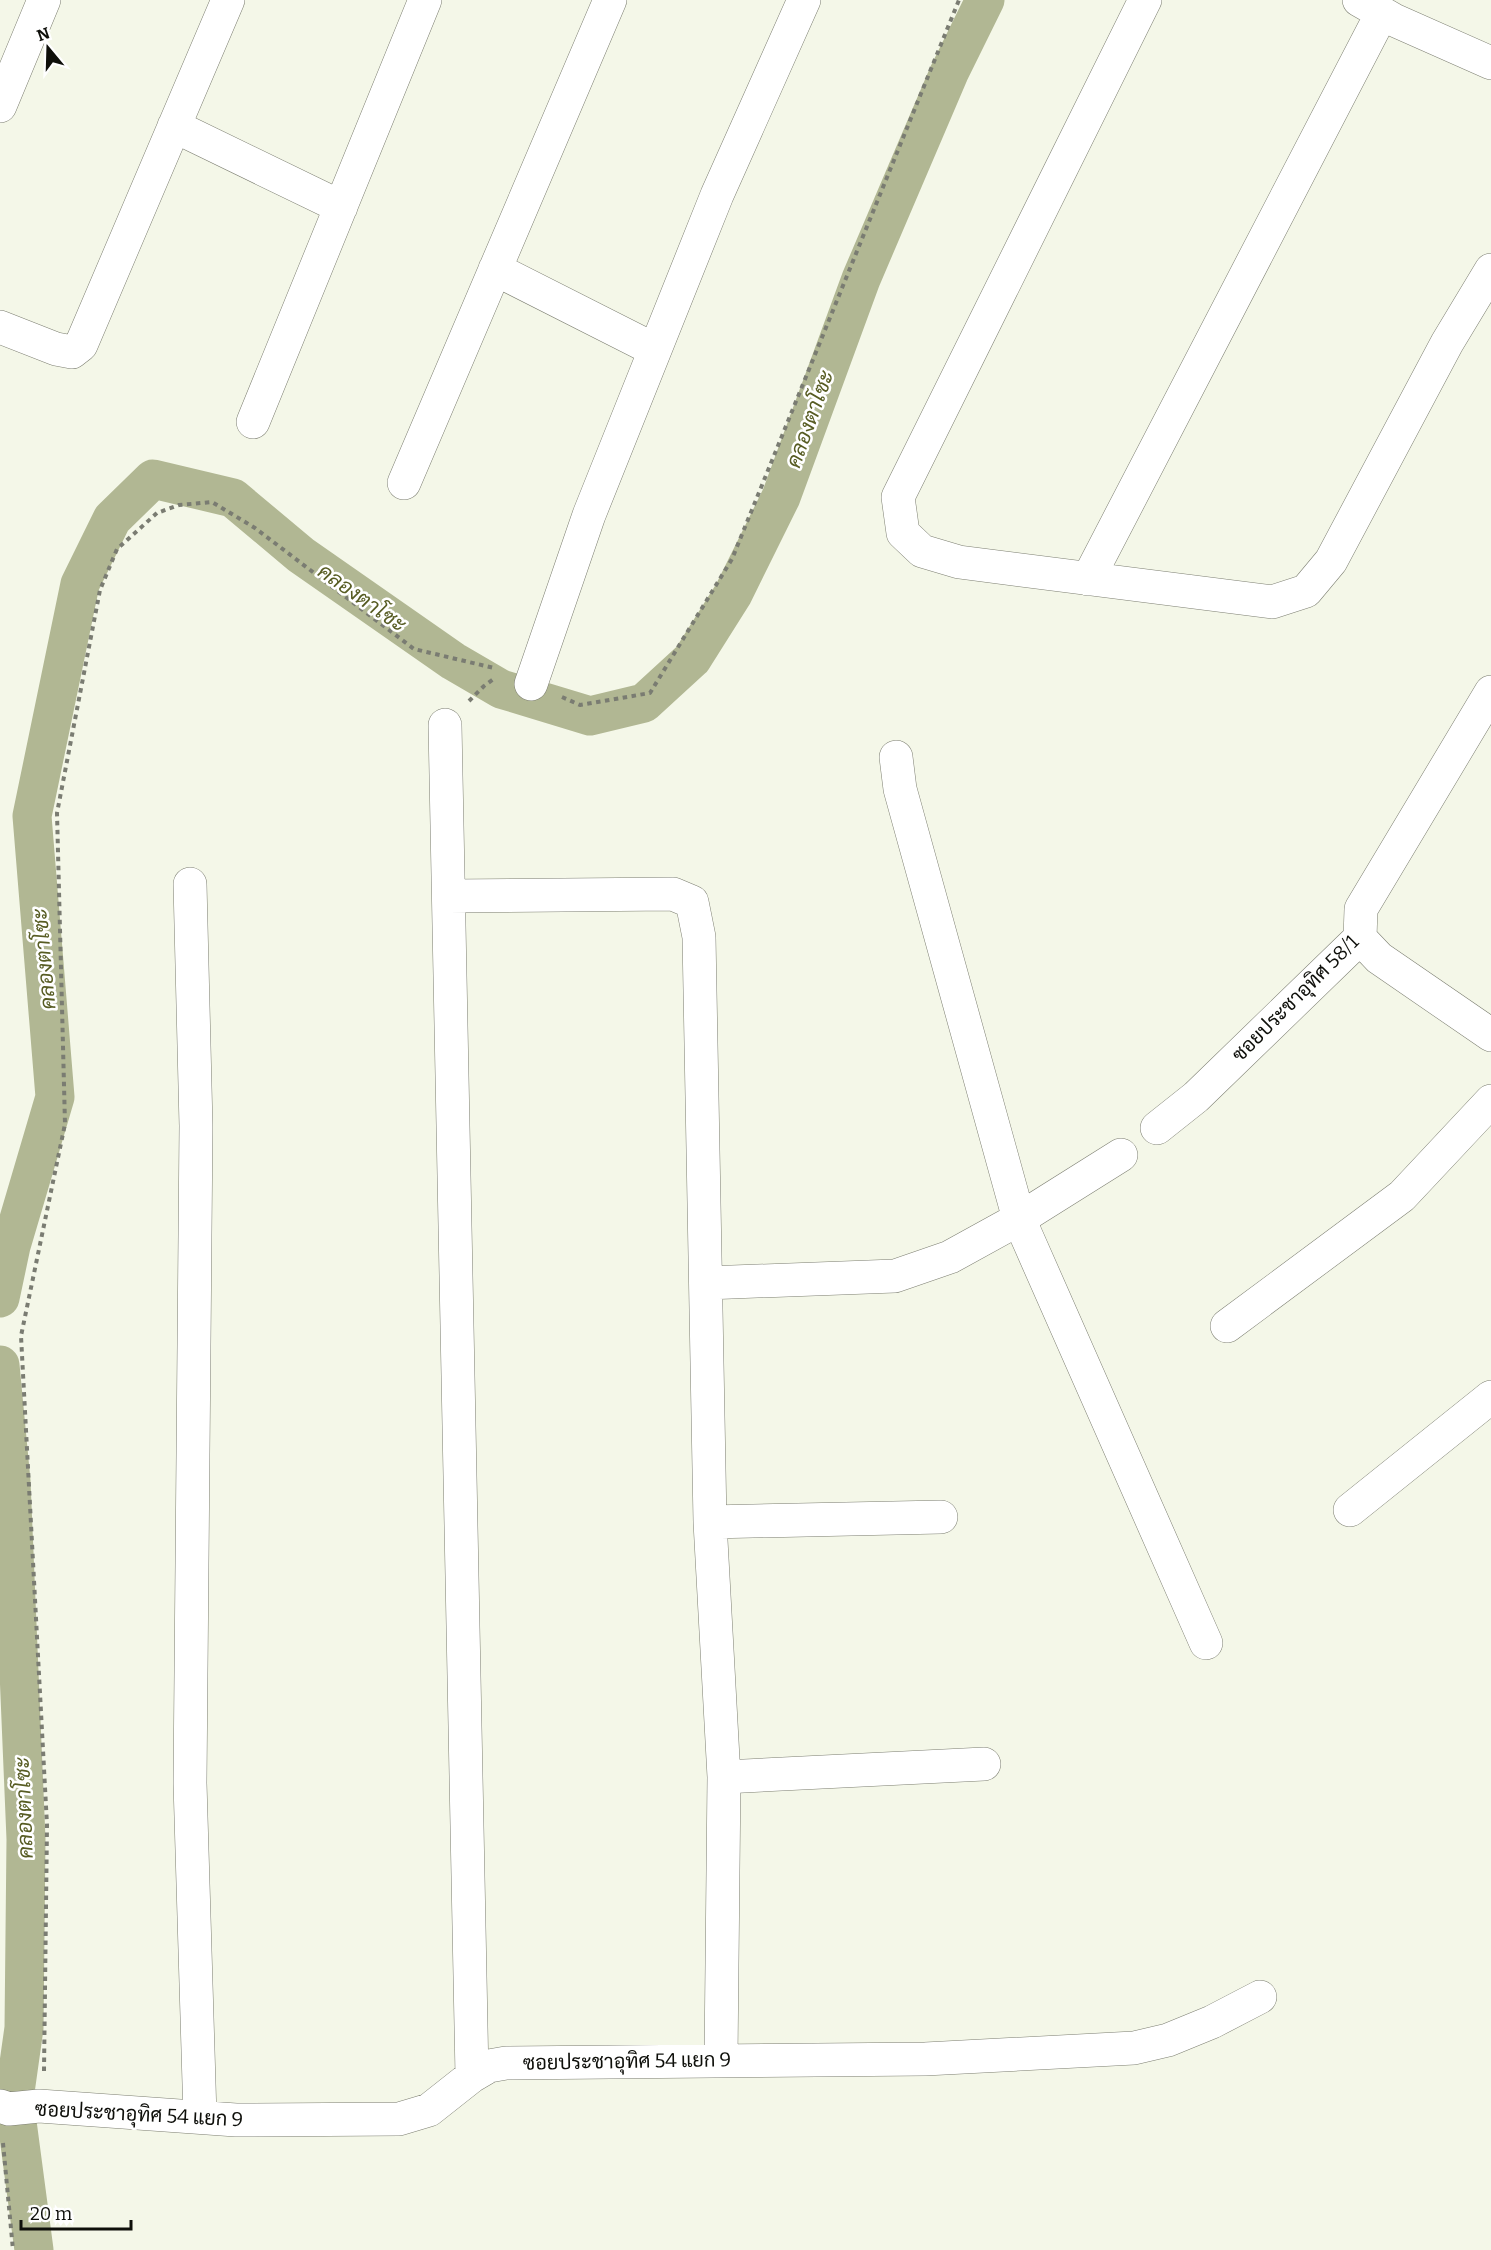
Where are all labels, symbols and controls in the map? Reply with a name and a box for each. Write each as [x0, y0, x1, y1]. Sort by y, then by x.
north arrow [18, 18, 78, 78]
text: N [34, 23, 52, 45]
water label: คลองตาโซะ [780, 366, 840, 471]
water label: คลองตาโซะ [313, 558, 412, 638]
water label: คลองตาโซะ [27, 906, 61, 1011]
street label: ซอยประชาอุทิศ 58/1 [1227, 930, 1365, 1068]
water label: คลองตาโซะ [9, 1756, 39, 1859]
street label: ซอยประชาอุทิศ 54 แยก 9 [523, 2047, 731, 2077]
street label: ซอยประชาอุทิศ 54 แยก 9 [34, 2097, 244, 2133]
scale bar [21, 2193, 130, 2231]
text: 20 m [30, 2203, 72, 2225]

